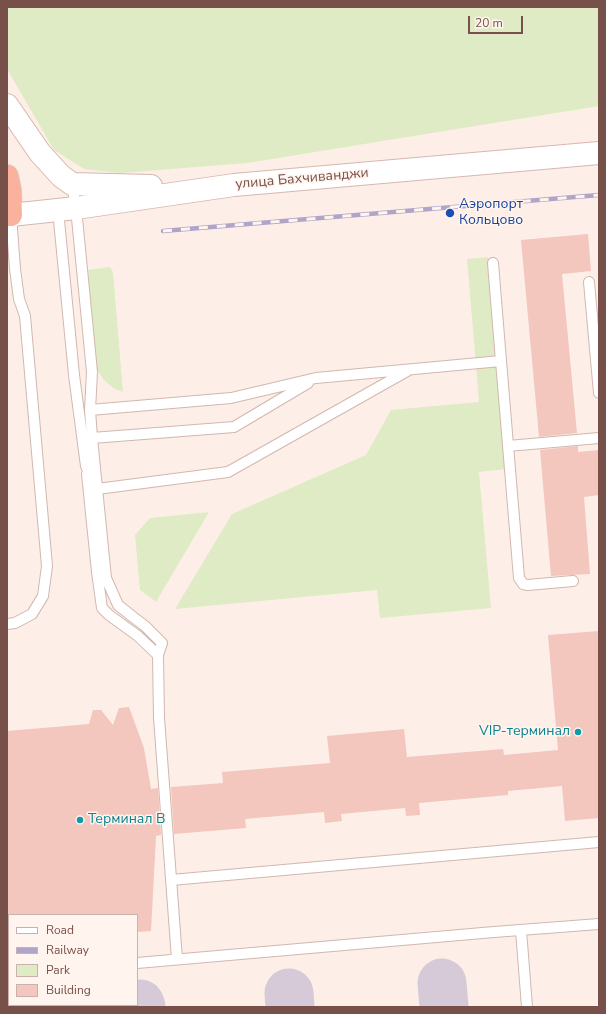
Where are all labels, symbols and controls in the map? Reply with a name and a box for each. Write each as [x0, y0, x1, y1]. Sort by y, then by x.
scale bar [470, 8, 525, 34]
text: 20 m [475, 15, 503, 31]
street label: улица Бахчиванджи [235, 165, 369, 193]
place label: Аэропорт Кольцово [459, 197, 523, 230]
marker: Аэропорт Кольцово [444, 207, 456, 219]
place label: VIP-терминал [479, 724, 570, 740]
marker: VIP-терминал [573, 727, 583, 737]
place label: Терминал B [88, 812, 166, 828]
marker: Терминал B [75, 815, 85, 825]
legend [8, 914, 138, 1006]
text: Road [46, 922, 74, 938]
text: Railway [46, 942, 89, 958]
text: Park [46, 962, 70, 978]
text: Building [46, 982, 91, 998]

